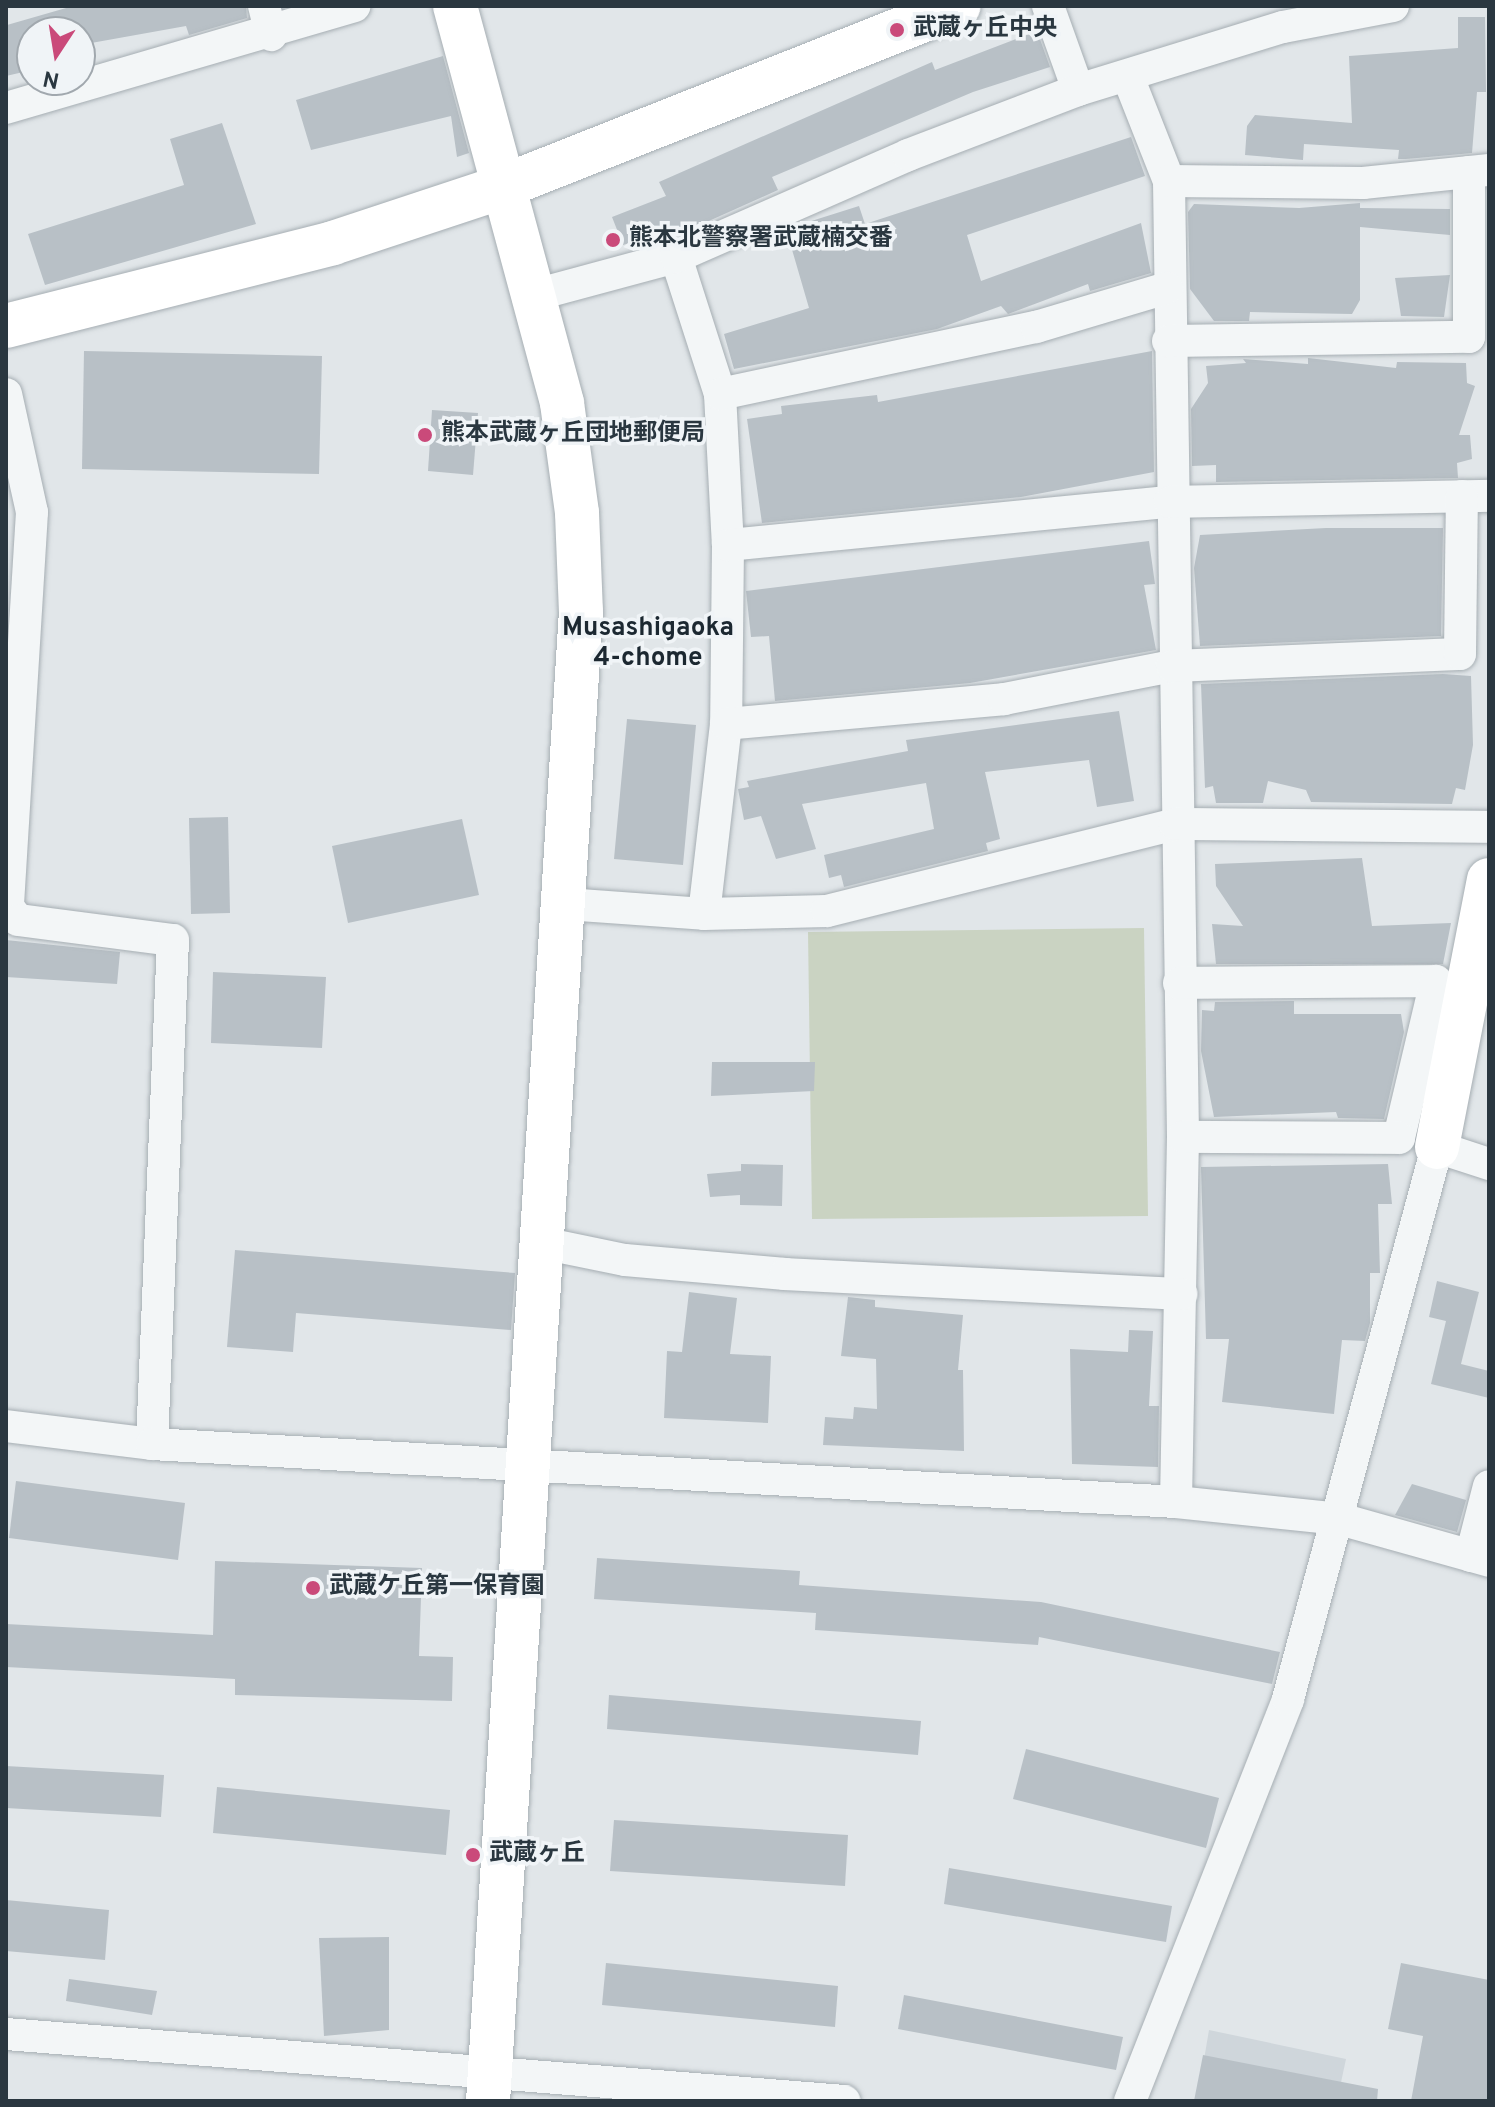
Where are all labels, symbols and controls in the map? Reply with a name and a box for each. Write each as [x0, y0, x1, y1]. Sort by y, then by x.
north arrow [16, 16, 96, 96]
place label: 武蔵ヶ丘中央 [913, 16, 1057, 44]
marker: 武蔵ヶ丘中央 [888, 21, 906, 39]
text: N [41, 63, 62, 93]
place label: 熊本北警察署武蔵楠交番 [629, 226, 893, 254]
marker: 熊本北警察署武蔵楠交番 [604, 231, 622, 249]
place label: 熊本武蔵ヶ丘団地郵便局 [441, 421, 705, 449]
marker: 熊本武蔵ヶ丘団地郵便局 [416, 426, 434, 444]
district label: Musashigaoka 4-chome [562, 613, 734, 674]
place label: 武蔵ケ丘第一保育園 [329, 1574, 545, 1602]
marker: 武蔵ケ丘第一保育園 [304, 1579, 322, 1597]
place label: 武蔵ヶ丘 [489, 1841, 585, 1869]
marker: 武蔵ヶ丘 [464, 1846, 482, 1864]

